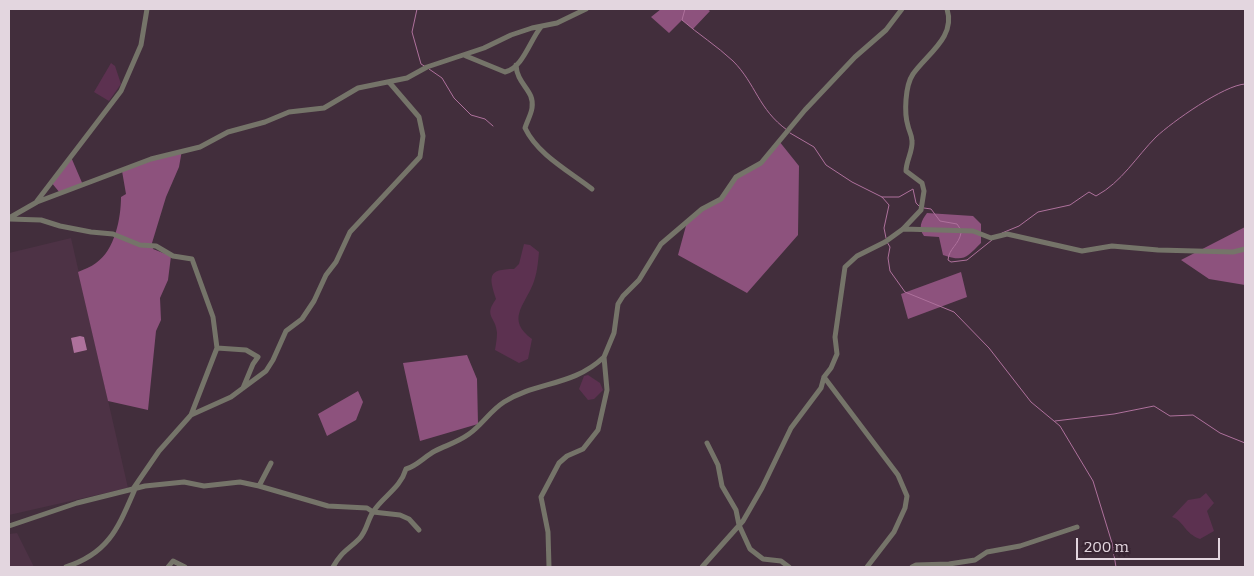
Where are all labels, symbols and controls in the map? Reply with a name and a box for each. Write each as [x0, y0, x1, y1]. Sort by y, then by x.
scale bar [1079, 528, 1223, 560]
text: 200 m [1084, 538, 1129, 556]

